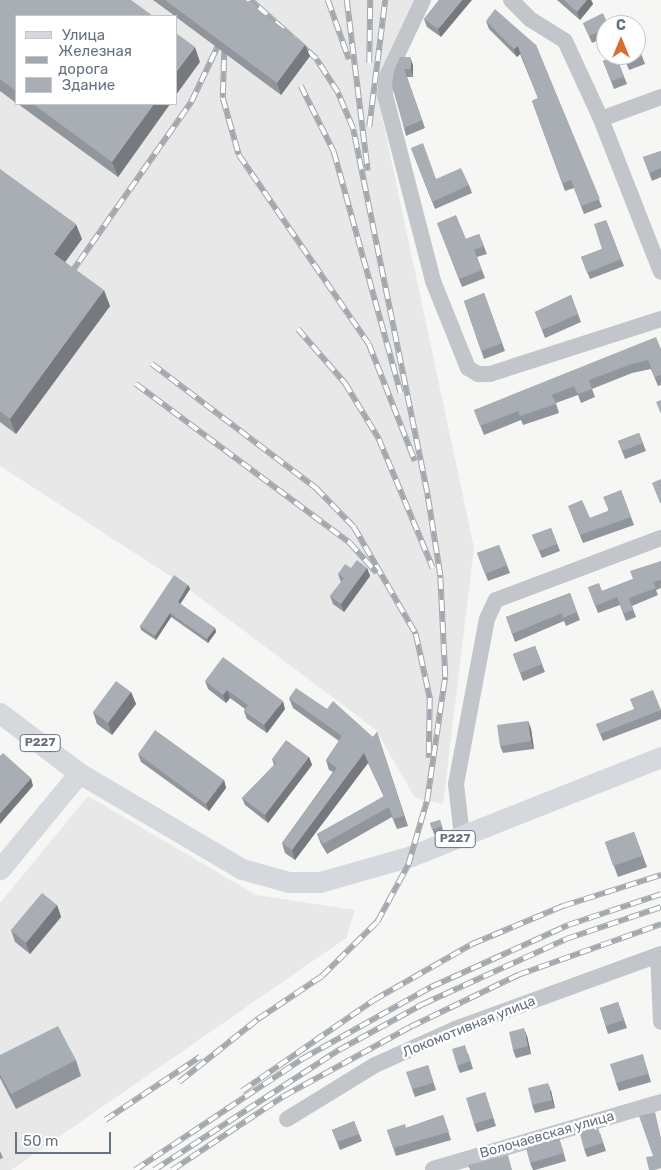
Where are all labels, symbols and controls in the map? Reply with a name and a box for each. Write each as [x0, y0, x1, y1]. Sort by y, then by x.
legend [15, 15, 178, 105]
north arrow [596, 15, 646, 65]
text: С [616, 17, 626, 34]
text: Улица [62, 26, 105, 44]
text: Железная дорога [58, 42, 132, 78]
text: Здание [62, 76, 115, 94]
road number: Р227 [19, 734, 61, 752]
road number: Р227 [434, 830, 476, 849]
street label: Локомотивная улица [400, 993, 538, 1061]
street label: Волочаевская улица [478, 1108, 616, 1162]
scale bar [18, 1122, 114, 1154]
text: 50 m [23, 1132, 58, 1150]

